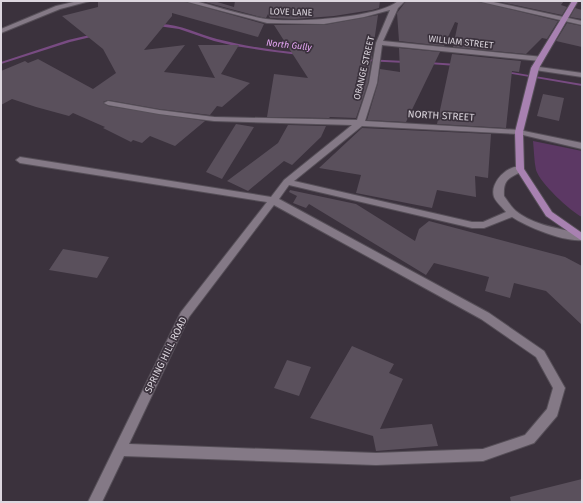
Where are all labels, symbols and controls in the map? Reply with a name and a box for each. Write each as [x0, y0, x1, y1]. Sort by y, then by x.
street label: LOVE LANE [269, 6, 313, 18]
street label: WILLIAM STREET [428, 34, 494, 50]
street label: ORANGE STREET [352, 35, 376, 101]
water label: North Gully [266, 38, 313, 52]
street label: NORTH STREET [407, 108, 475, 124]
street label: SPRING HILL ROAD [142, 315, 190, 395]

